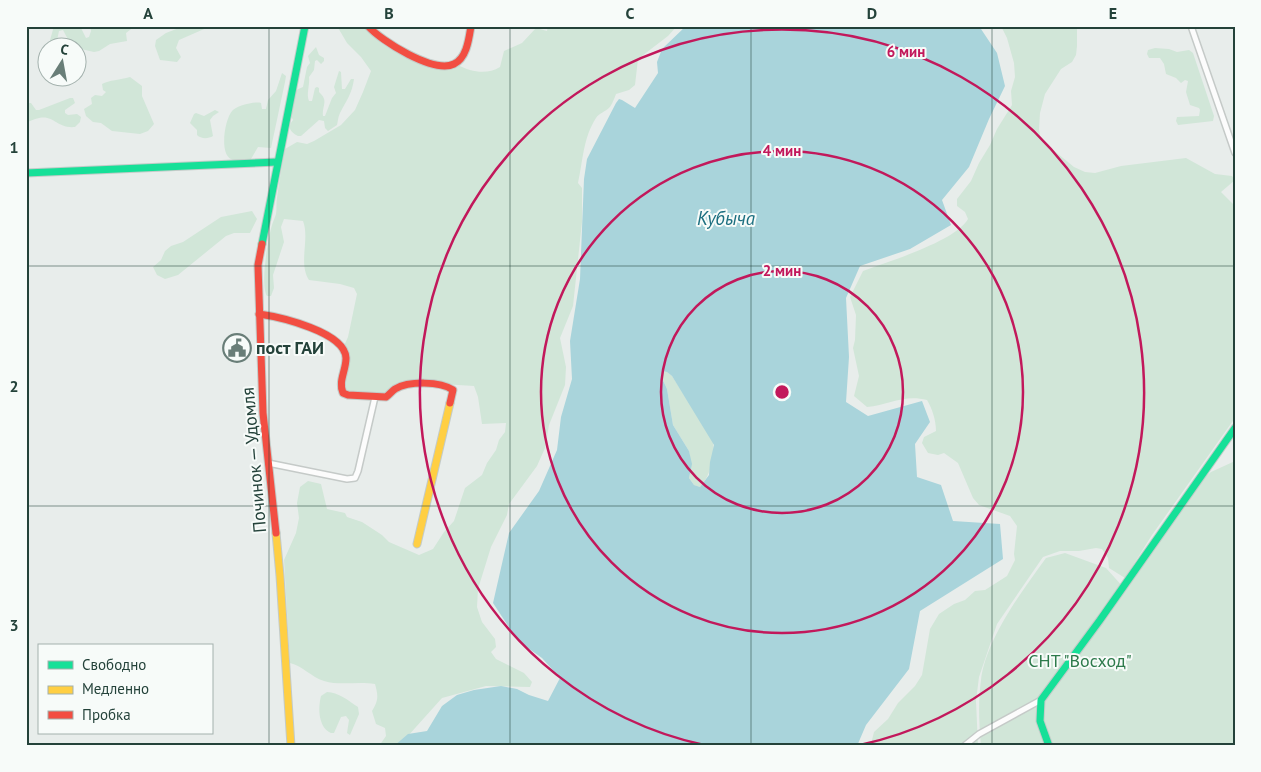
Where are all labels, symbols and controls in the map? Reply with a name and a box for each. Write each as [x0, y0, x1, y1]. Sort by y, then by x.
text: A [143, 3, 153, 23]
text: B [384, 3, 394, 23]
text: C [626, 3, 635, 23]
text: D [867, 3, 877, 23]
text: E [1109, 3, 1117, 23]
north arrow [38, 38, 88, 88]
text: С [59, 40, 70, 59]
text: 6 мин [887, 42, 925, 61]
text: 1 [9, 137, 19, 157]
text: 4 мин [763, 141, 801, 160]
water label: Кубыча [697, 206, 756, 230]
text: 2 мин [763, 261, 801, 280]
public building icon: пост ГАИ [222, 333, 252, 363]
place label: пост ГАИ [256, 336, 324, 359]
text: 2 [9, 376, 19, 396]
centre of rings [773, 383, 791, 401]
street label: Починок — Удомля [236, 386, 271, 534]
text: 3 [9, 615, 19, 635]
legend [38, 644, 212, 734]
park label: СНТ "Восход" [1028, 649, 1132, 672]
text: Свободно [82, 655, 146, 674]
text: Медленно [82, 679, 149, 698]
text: Пробка [82, 705, 131, 724]

